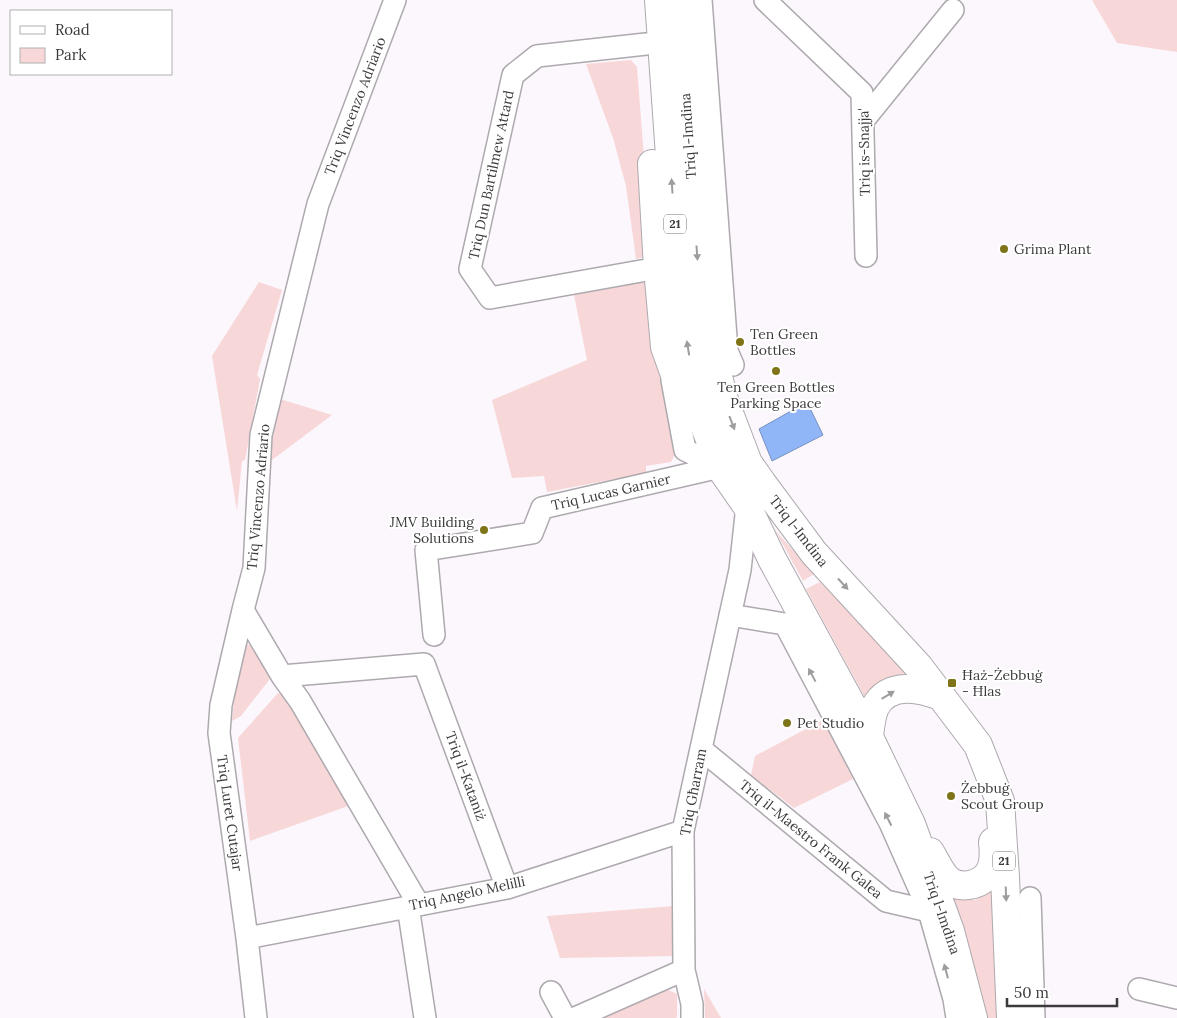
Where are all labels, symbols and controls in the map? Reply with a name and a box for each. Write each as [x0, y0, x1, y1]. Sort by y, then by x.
legend [10, 10, 172, 75]
text: Road [55, 20, 90, 39]
street label: Triq Vincenzo Adriario [320, 34, 390, 178]
text: Park [55, 45, 86, 64]
street label: Triq Dun Bartilmew Attard [464, 89, 518, 261]
street label: Triq l-Imdina [676, 92, 700, 180]
street label: Triq is-Snajja' [854, 108, 874, 196]
one-way arrow [668, 178, 676, 194]
road number: 21 [664, 214, 686, 233]
place label: Grima Plant [1014, 240, 1092, 258]
marker: Grima Plant [998, 243, 1010, 255]
one-way arrow [693, 246, 701, 262]
place label: Ten Green Bottles [750, 325, 819, 359]
marker: Ten Green Bottles [734, 336, 746, 348]
one-way arrow [683, 339, 691, 355]
marker: Ten Green Bottles Parking Space [770, 365, 782, 377]
place label: Ten Green Bottles Parking Space [717, 378, 835, 412]
one-way arrow [729, 416, 737, 430]
street label: Triq Vincenzo Adriario [243, 423, 273, 571]
street label: Triq Lucas Garnier [550, 470, 672, 514]
street label: Triq l-Imdina [765, 492, 833, 570]
place label: JMV Building Solutions [389, 513, 474, 547]
marker: JMV Building Solutions [478, 524, 490, 536]
one-way arrow [837, 578, 849, 590]
place label: Ħaż-Żebbuġ - Ħlas [962, 666, 1043, 700]
one-way arrow [808, 669, 817, 682]
marker: Ħaż-Żebbuġ - Ħlas [946, 677, 958, 689]
one-way arrow [881, 691, 895, 700]
place label: Pet Studio [797, 714, 864, 732]
marker: Pet Studio [781, 717, 793, 729]
street label: Triq il-Kataniż [442, 729, 490, 823]
street label: Triq Għarram [676, 746, 710, 837]
street label: Triq Luret Cutajar [213, 754, 247, 872]
street label: Triq il-Maestro Frank Galea [736, 776, 886, 902]
place label: Żebbuġ Scout Group [961, 779, 1044, 813]
marker: Żebbuġ Scout Group [945, 790, 957, 802]
one-way arrow [884, 812, 892, 826]
road number: 21 [993, 851, 1015, 870]
street label: Triq l-Imdina [919, 869, 965, 957]
street label: Triq Angelo Melilli [407, 872, 527, 914]
one-way arrow [1002, 886, 1010, 902]
one-way arrow [941, 963, 949, 978]
scale bar [1007, 976, 1117, 1008]
text: 50 m [1014, 983, 1049, 1002]

